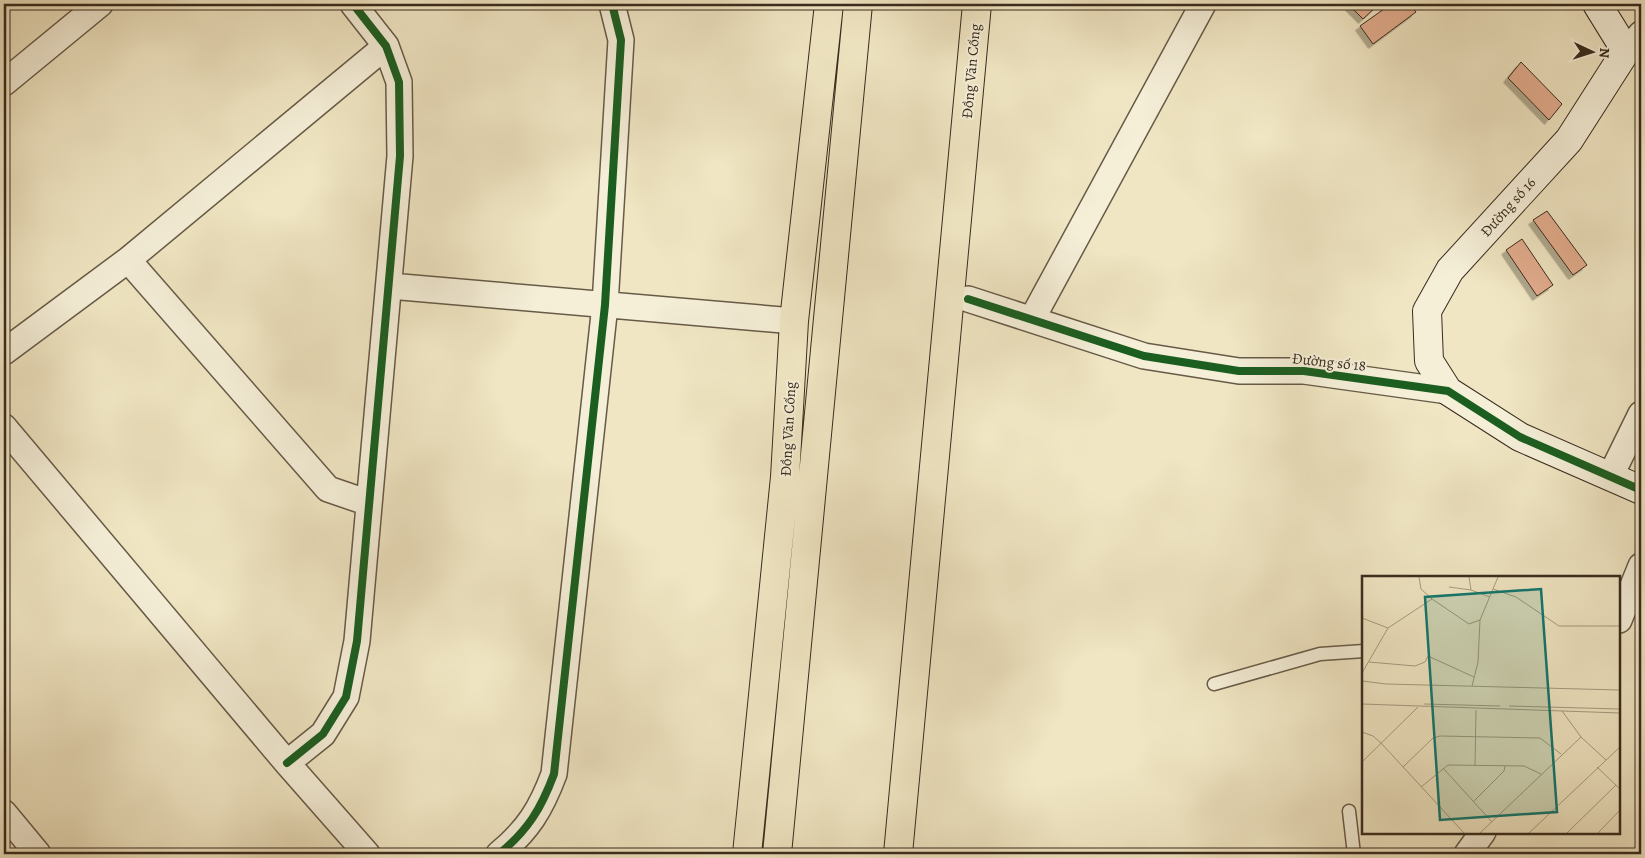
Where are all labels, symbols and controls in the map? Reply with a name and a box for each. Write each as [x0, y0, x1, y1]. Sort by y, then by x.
street label: Đồng Văn Cống [957, 22, 985, 119]
north arrow [1568, 28, 1618, 78]
text: N [1595, 47, 1614, 59]
street label: Đường số 16 [1476, 173, 1540, 241]
street label: Đường số 18 [1291, 348, 1367, 376]
street label: Đồng Văn Cống [776, 380, 801, 477]
inset map [1362, 576, 1620, 833]

